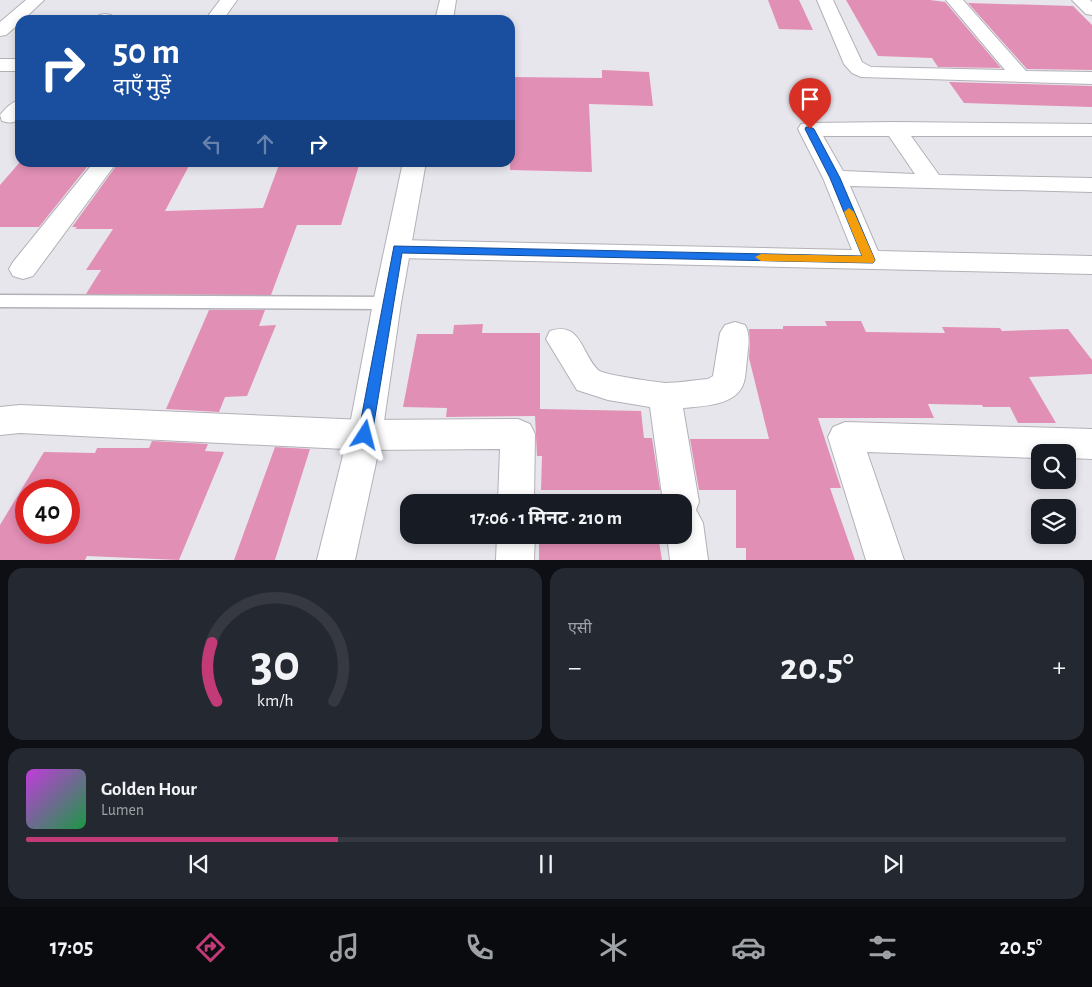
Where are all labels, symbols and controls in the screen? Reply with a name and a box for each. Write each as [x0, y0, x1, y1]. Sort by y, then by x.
icon: right [30, 35, 95, 100]
text: 50 m [113, 35, 180, 70]
text: दाएँ मुड़ें [113, 76, 171, 98]
pin [789, 78, 831, 129]
icon: arrive [796, 85, 824, 113]
icon: left [198, 130, 226, 158]
icon: ahead [251, 130, 279, 158]
icon: right [304, 130, 332, 158]
position arrow [338, 408, 390, 460]
map controls [1031, 444, 1076, 544]
button: search [1031, 444, 1076, 489]
speed limit sign: 40 [15, 479, 80, 544]
button: layers [1031, 499, 1076, 544]
text: 17:06 · 1 मिनट · 210 m [470, 509, 622, 528]
text: एसी [568, 620, 592, 636]
text: 30 [250, 638, 300, 690]
text: 20.5° [780, 649, 854, 687]
text: − [568, 654, 581, 682]
text: + [1053, 654, 1066, 682]
text: km/h [257, 692, 293, 710]
text: Golden Hour [101, 780, 197, 799]
text: Lumen [101, 802, 144, 818]
icon: previous [185, 850, 213, 878]
icon: pause [532, 850, 560, 878]
icon: next [879, 850, 907, 878]
icon: directions [193, 930, 228, 965]
icon: music [327, 930, 362, 965]
icon: phone [462, 930, 497, 965]
icon: climate [596, 930, 631, 965]
icon: car [731, 930, 766, 965]
icon: filters [865, 930, 900, 965]
text: 17:05 [50, 936, 93, 958]
text: 20.5° [999, 936, 1042, 958]

